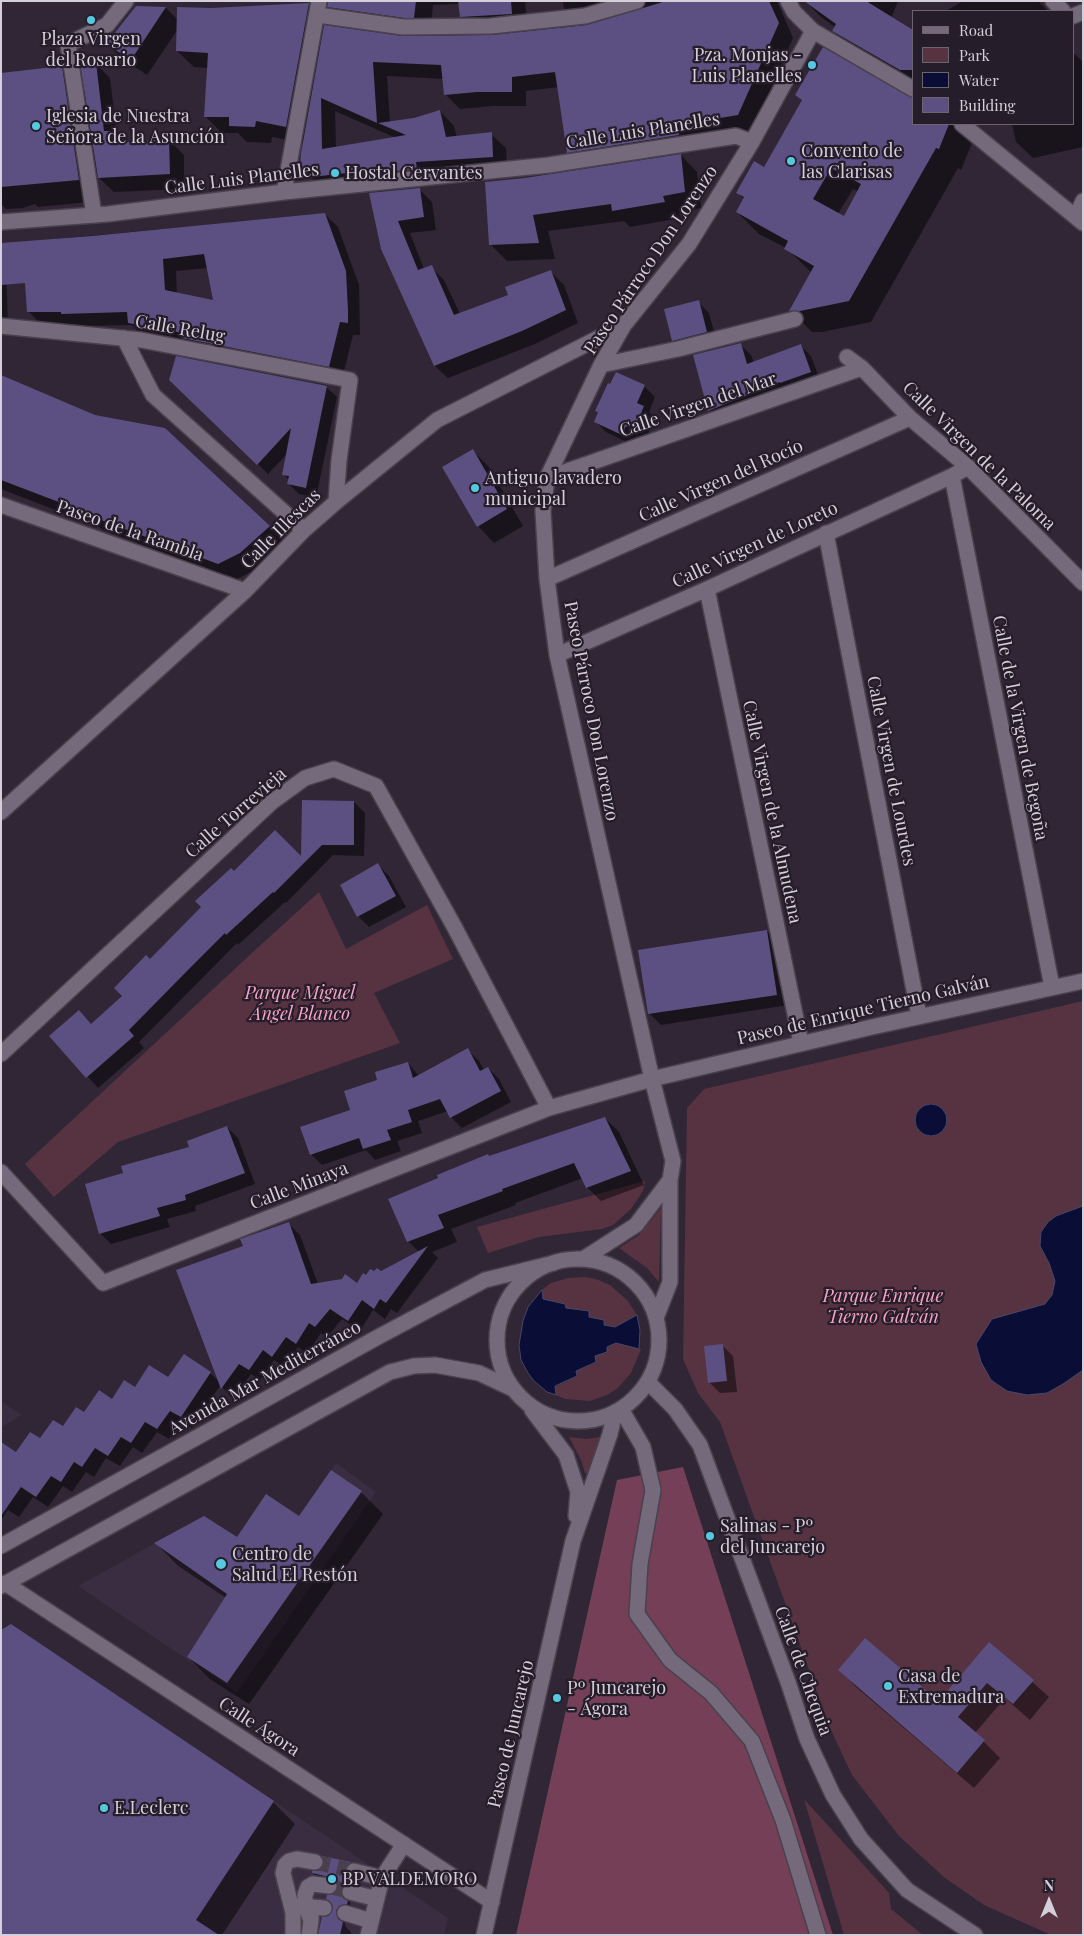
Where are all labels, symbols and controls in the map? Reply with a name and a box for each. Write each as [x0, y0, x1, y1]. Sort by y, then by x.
legend [912, 10, 1074, 125]
marker: Plaza Virgen del Rosario [85, 14, 97, 26]
text: Road [959, 20, 993, 40]
place label: Plaza Virgen del Rosario [41, 28, 141, 70]
place label: Pza. Monjas - Luis Planelles [692, 44, 802, 86]
text: Park [959, 45, 990, 65]
marker: Pza. Monjas - Luis Planelles [806, 59, 818, 71]
text: Water [959, 70, 999, 90]
text: Building [959, 95, 1015, 115]
place label: Iglesia de Nuestra Señora de la Asunción [46, 105, 225, 148]
street label: Calle Luis Planelles [565, 108, 721, 154]
marker: Iglesia de Nuestra Señora de la Asunción [30, 120, 42, 132]
place label: Convento de las Clarisas [801, 140, 903, 182]
marker: Convento de las Clarisas [785, 155, 797, 167]
street label: Calle Luis Planelles [164, 159, 320, 199]
street label: Paseo Párroco Don Lorenzo [580, 161, 722, 359]
place label: Hostal Cervantes [345, 162, 483, 184]
marker: Hostal Cervantes [329, 167, 341, 179]
street label: Calle Relug [133, 310, 227, 348]
street label: Calle Virgen del Mar [617, 368, 779, 442]
street label: Calle Virgen de la Paloma [898, 377, 1060, 535]
street label: Calle Virgen del Rocío [636, 435, 806, 527]
place label: Antiguo lavadero municipal [485, 467, 622, 509]
marker: Antiguo lavadero municipal [469, 482, 481, 494]
street label: Calle Illescas [237, 485, 325, 573]
street label: Paseo de la Rambla [54, 496, 206, 566]
street label: Calle Virgen de Loreto [669, 497, 841, 593]
street label: Paseo Párroco Don Lorenzo [559, 599, 623, 823]
street label: Calle de la Virgen de Begoña [988, 614, 1052, 842]
street label: Calle Virgen de Lourdes [862, 674, 920, 868]
street label: Calle Virgen de la Almudena [738, 698, 806, 926]
street label: Calle Torrevieja [181, 763, 291, 863]
street label: Paseo de Enrique Tierno Galván [735, 970, 991, 1050]
park label: Parque Miguel Ángel Blanco [245, 982, 355, 1024]
street label: Calle Minaya [247, 1157, 351, 1215]
park label: Parque Enrique Tierno Galván [823, 1285, 943, 1328]
street label: Avenida Mar Mediterráneo [165, 1316, 365, 1440]
place label: Salinas - Pº del Juncarejo [720, 1515, 825, 1558]
marker: Salinas - Pº del Juncarejo [704, 1530, 716, 1542]
place label: Centro de Salud El Restón [232, 1543, 358, 1586]
marker: Centro de Salud El Restón [214, 1557, 228, 1571]
street label: Calle de Chequia [770, 1603, 836, 1739]
street label: Paseo de Juncarejo [484, 1658, 538, 1810]
place label: Casa de Extremadura [898, 1665, 1004, 1708]
place label: Pº Juncarejo - Ágora [567, 1677, 666, 1720]
marker: Casa de Extremadura [882, 1680, 894, 1692]
marker: Pº Juncarejo - Ágora [551, 1692, 563, 1704]
street label: Calle Ágora [214, 1693, 304, 1761]
place label: E.Leclerc [114, 1797, 188, 1819]
marker: E.Leclerc [98, 1802, 110, 1814]
place label: BP VALDEMORO [342, 1868, 477, 1890]
marker: BP VALDEMORO [326, 1873, 338, 1885]
north arrow [1024, 1876, 1074, 1926]
text: N [1044, 1876, 1054, 1895]

